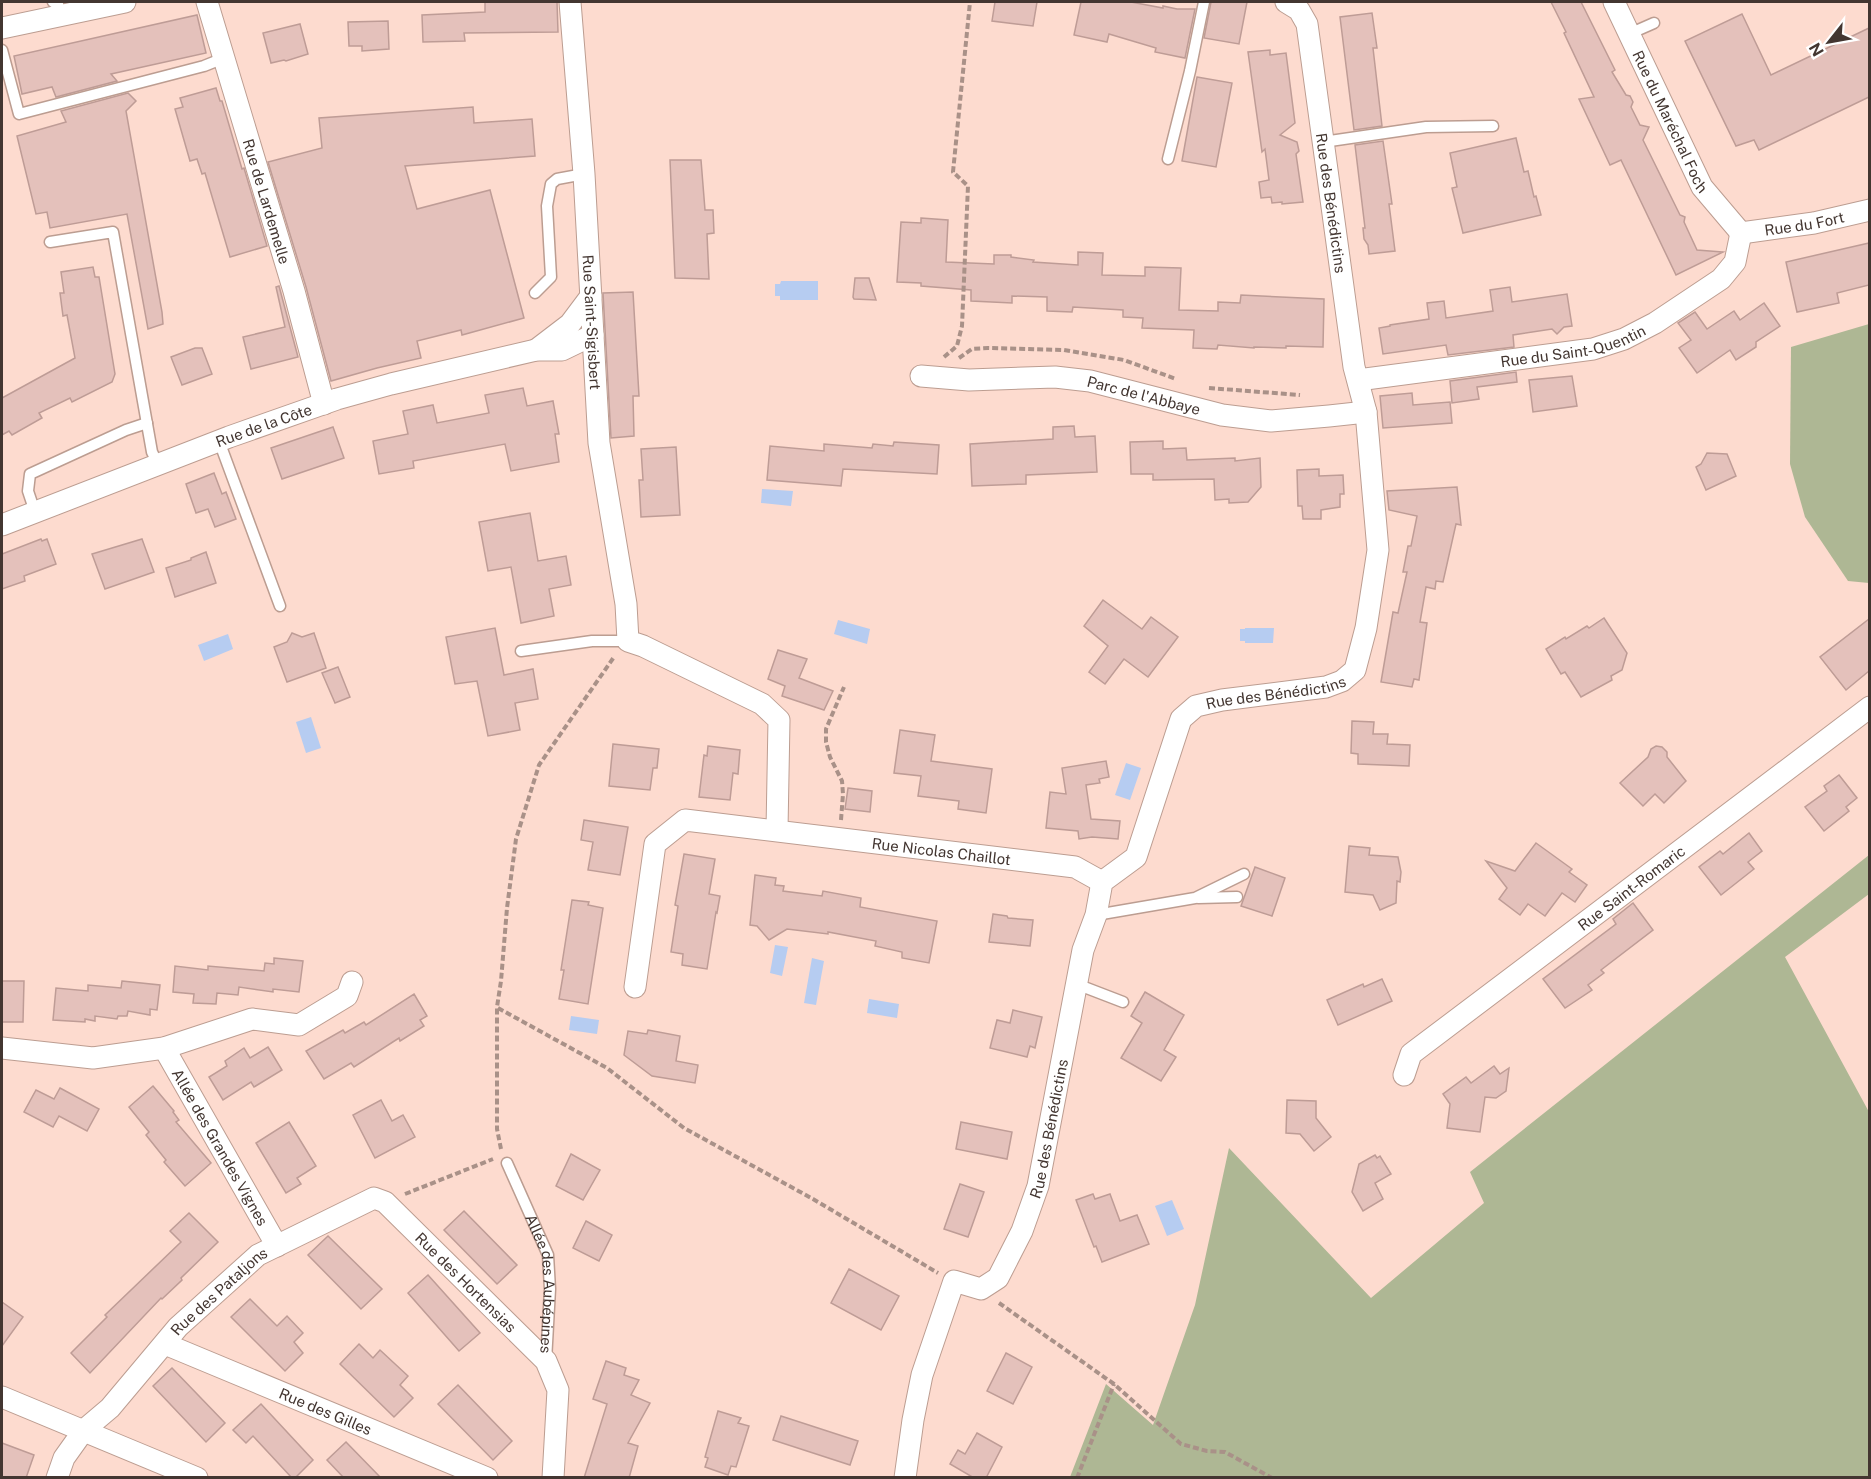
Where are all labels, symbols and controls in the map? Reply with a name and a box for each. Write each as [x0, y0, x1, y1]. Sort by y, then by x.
north arrow [1799, 12, 1859, 72]
text: N [1805, 39, 1828, 60]
street label: Rue du Maréchal Foch [1630, 48, 1711, 196]
street label: Rue des Bénédictins [1313, 132, 1349, 274]
street label: Rue de Lardemelle [240, 136, 294, 266]
street label: Rue du Fort [1763, 208, 1846, 238]
street label: Rue Saint-Sigisbert [580, 254, 605, 390]
street label: Rue du Saint-Quentin [1499, 321, 1648, 370]
street label: Parc de l'Abbaye [1085, 372, 1202, 418]
street label: Rue de la Côte [213, 400, 314, 450]
street label: Rue des Bénédictins [1204, 672, 1348, 712]
street label: Rue Nicolas Chaillot [871, 834, 1012, 868]
street label: Rue Saint-Romaric [1574, 842, 1688, 934]
street label: Rue des Bénédictins [1026, 1058, 1071, 1201]
street label: Allée des Grandes Vignes [169, 1066, 272, 1228]
street label: Allée des Aubépines [522, 1211, 559, 1354]
street label: Rue des Hortensias [412, 1229, 520, 1335]
street label: Rue des Pataljons [167, 1243, 270, 1338]
street label: Rue des Gilles [277, 1384, 374, 1438]

